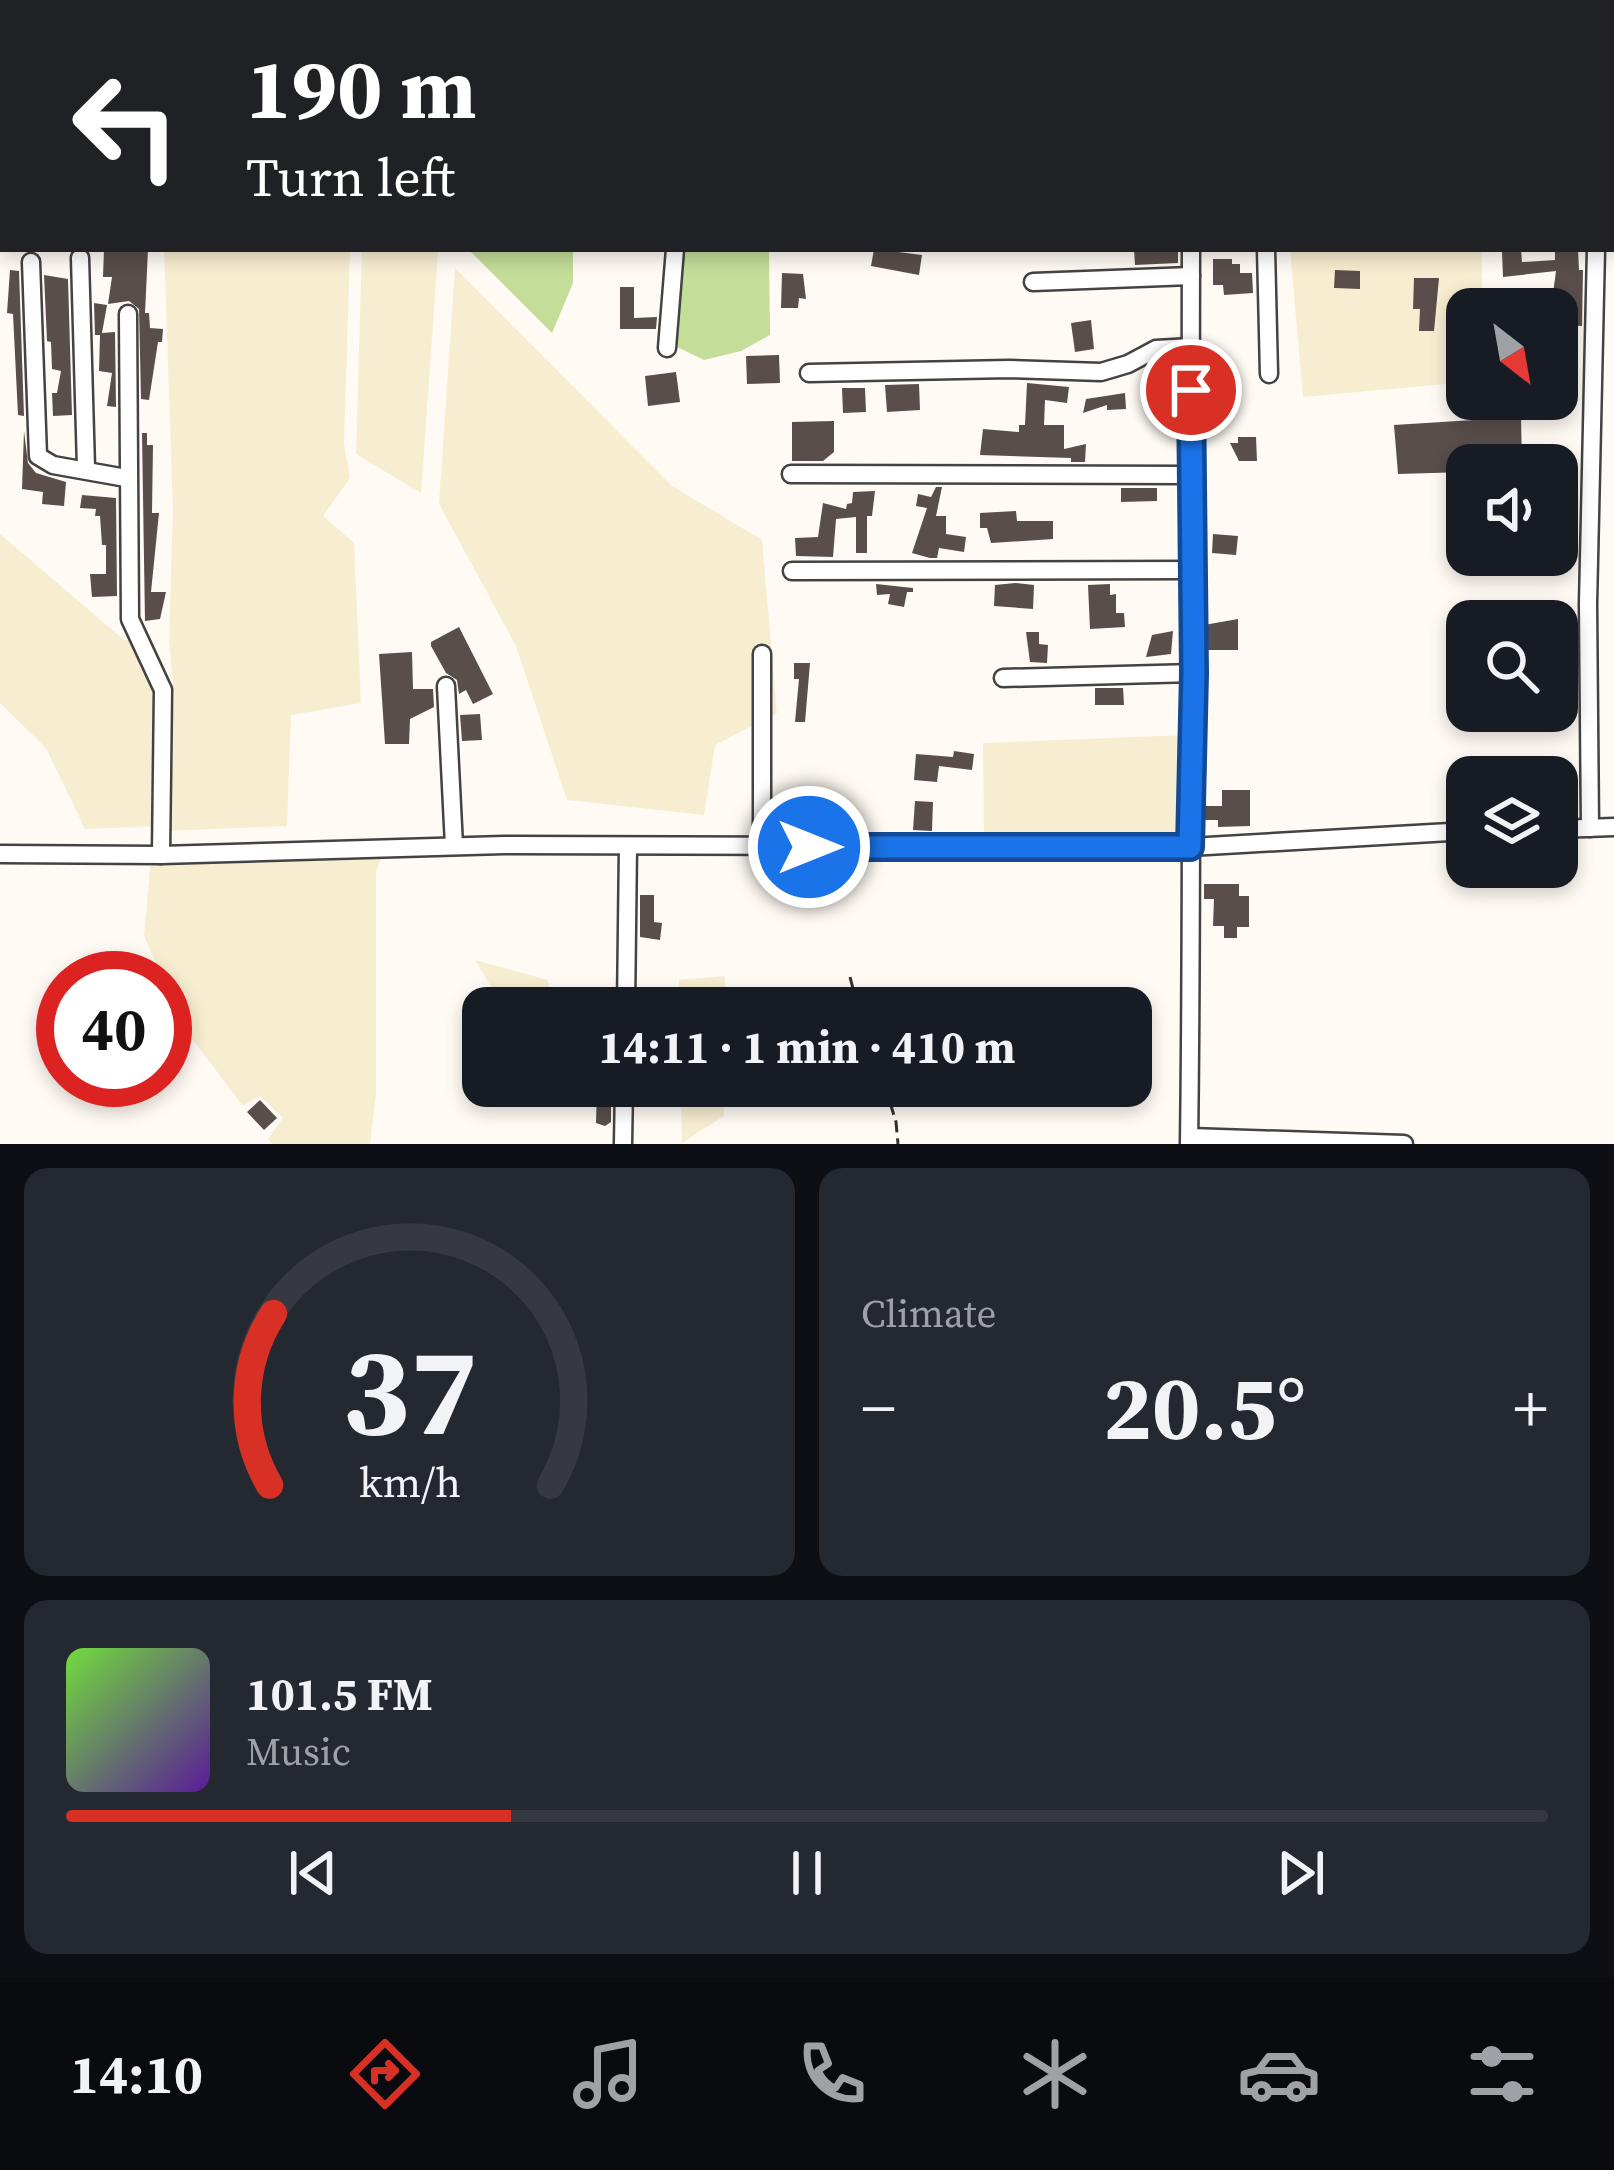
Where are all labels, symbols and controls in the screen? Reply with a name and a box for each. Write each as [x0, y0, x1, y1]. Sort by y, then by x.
text: 190 m [246, 31, 477, 146]
icon: left [48, 48, 204, 204]
text: Turn left [246, 140, 455, 214]
north arrow [1446, 288, 1578, 420]
map controls [1446, 288, 1578, 888]
pin [1140, 339, 1242, 441]
icon: arrive [1158, 357, 1224, 423]
button: sound [1446, 444, 1578, 576]
button: search [1446, 600, 1578, 732]
button: layers [1446, 756, 1578, 888]
position arrow [746, 784, 872, 910]
speed limit sign: 40 [36, 951, 192, 1107]
text: 14:11 · 1 min · 410 m [599, 1016, 1015, 1078]
text: Climate [861, 1287, 996, 1340]
text: 37 [342, 1305, 477, 1476]
text: 20.5° [1103, 1346, 1306, 1469]
text: − [861, 1363, 896, 1453]
text: + [1513, 1363, 1548, 1453]
text: km/h [358, 1453, 461, 1511]
text: 101.5 FM [246, 1663, 433, 1725]
text: Music [246, 1725, 351, 1778]
icon: previous [280, 1840, 346, 1906]
icon: pause [774, 1840, 840, 1906]
icon: next [1268, 1840, 1334, 1906]
icon: directions [343, 2032, 427, 2116]
icon: music [566, 2032, 650, 2116]
icon: phone [790, 2032, 874, 2116]
icon: climate [1013, 2032, 1097, 2116]
icon: car [1237, 2032, 1321, 2116]
icon: filters [1460, 2032, 1544, 2116]
text: 14:10 [70, 2037, 203, 2111]

